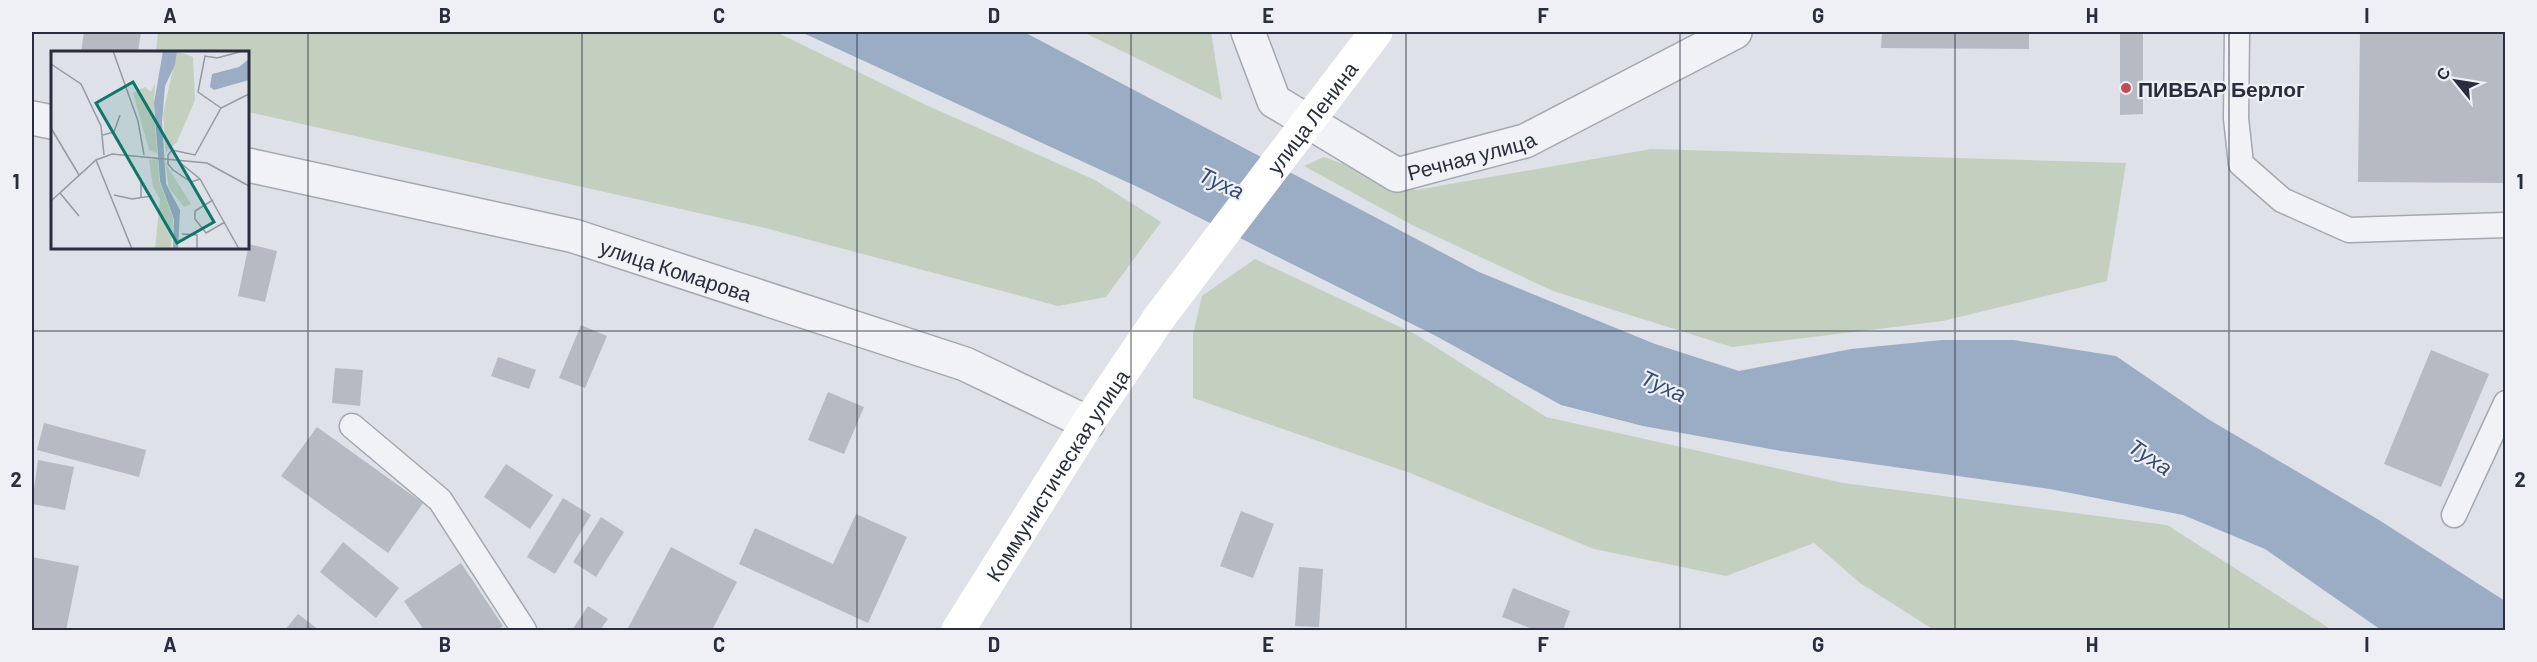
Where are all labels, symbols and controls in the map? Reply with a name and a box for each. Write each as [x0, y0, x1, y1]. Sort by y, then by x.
text: A [163, 3, 177, 27]
text: B [439, 3, 451, 27]
text: C [713, 3, 725, 27]
text: D [988, 3, 1000, 27]
text: E [1262, 3, 1274, 27]
text: F [1537, 3, 1549, 27]
text: G [1812, 3, 1824, 27]
text: H [2086, 3, 2098, 27]
text: I [2364, 3, 2370, 27]
inset map [51, 51, 249, 249]
north arrow [2426, 51, 2486, 111]
street label: улица Ленина [1261, 56, 1362, 178]
text: С [2431, 63, 2454, 83]
place label: ПИВБАР Берлог [2138, 76, 2305, 101]
marker: ПИВБАР Берлог [2119, 81, 2133, 95]
street label: Речная улица [1404, 125, 1540, 184]
water label: Туха [1195, 160, 1249, 205]
text: 1 [12, 169, 20, 193]
text: 1 [2516, 169, 2524, 193]
street label: улица Комарова [597, 233, 755, 306]
water label: Туха [1637, 363, 1691, 408]
street label: Коммунистическая улица [980, 364, 1134, 585]
water label: Туха [2124, 432, 2178, 481]
text: 2 [10, 467, 22, 491]
text: 2 [2514, 467, 2526, 491]
text: A [163, 632, 177, 656]
text: B [439, 632, 451, 656]
text: C [713, 632, 725, 656]
text: D [988, 632, 1000, 656]
text: E [1262, 632, 1274, 656]
text: F [1537, 632, 1549, 656]
text: G [1812, 632, 1824, 656]
text: H [2086, 632, 2098, 656]
text: I [2364, 632, 2370, 656]

